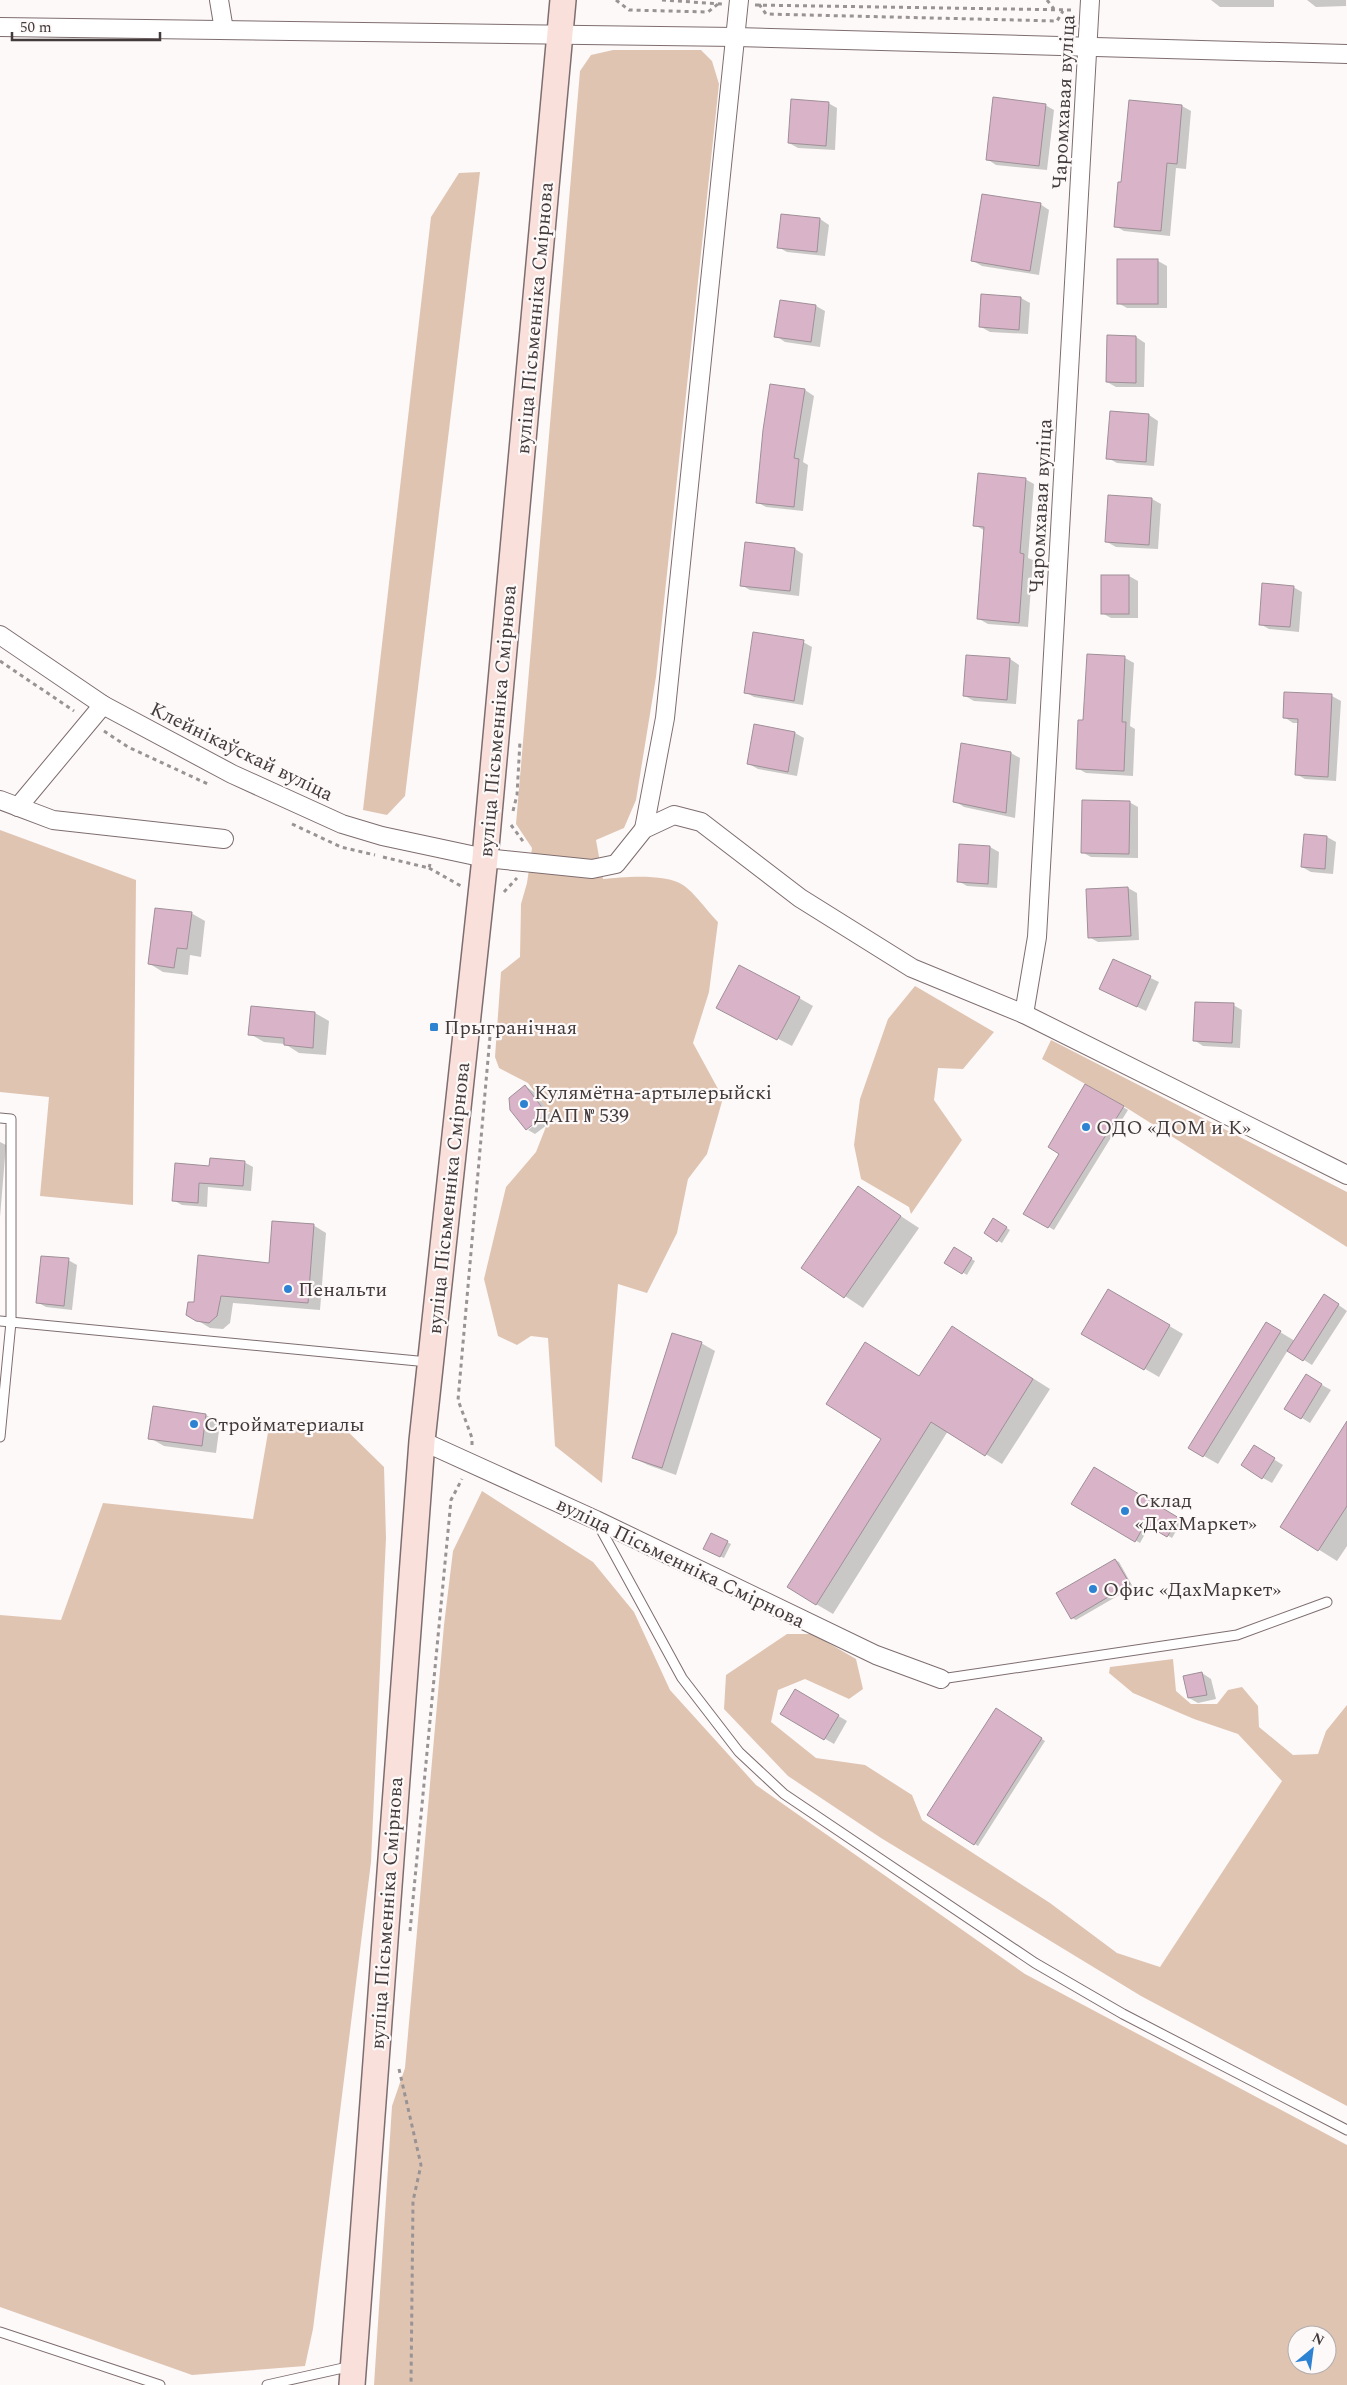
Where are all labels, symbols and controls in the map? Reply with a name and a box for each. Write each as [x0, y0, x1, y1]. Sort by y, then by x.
scale bar [12, 10, 160, 42]
street label: Чаромхавая вуліца [1044, 14, 1084, 190]
text: 50 m [20, 16, 52, 39]
street label: вуліца Пісьменніка Смірнова [508, 180, 562, 456]
street label: Чаромхавая вуліца [1021, 418, 1061, 594]
street label: вуліца Пісьменніка Смірнова [471, 583, 525, 859]
street label: Клейнікаўскай вуліца [145, 694, 339, 809]
place label: Прыгранічная [444, 1013, 577, 1043]
marker: Прыгранічная [428, 1021, 440, 1033]
street label: вуліца Пісьменніка Смірнова [420, 1060, 478, 1336]
place label: Кулямётна-артылерыйскі ДАП № 539 [534, 1078, 772, 1131]
marker: Кулямётна-артылерыйскі ДАП № 539 [518, 1098, 530, 1110]
place label: ОДО «ДОМ и К» [1096, 1113, 1251, 1143]
marker: ОДО «ДОМ и К» [1080, 1121, 1092, 1133]
place label: Пенальти [298, 1275, 387, 1305]
marker: Пенальти [282, 1283, 294, 1295]
place label: Стройматериалы [204, 1410, 365, 1440]
marker: Стройматериалы [188, 1418, 200, 1430]
place label: Склад «ДахМаркет» [1135, 1486, 1257, 1539]
street label: вуліца Пісьменніка Смірнова [551, 1489, 810, 1636]
marker: Склад «ДахМаркет» [1119, 1505, 1131, 1517]
place label: Офис «ДахМаркет» [1103, 1575, 1281, 1605]
marker: Офис «ДахМаркет» [1087, 1583, 1099, 1595]
street label: вуліца Пісьменніка Смірнова [362, 1775, 412, 2050]
north arrow [1287, 2325, 1337, 2375]
text: N [1308, 2327, 1328, 2351]

